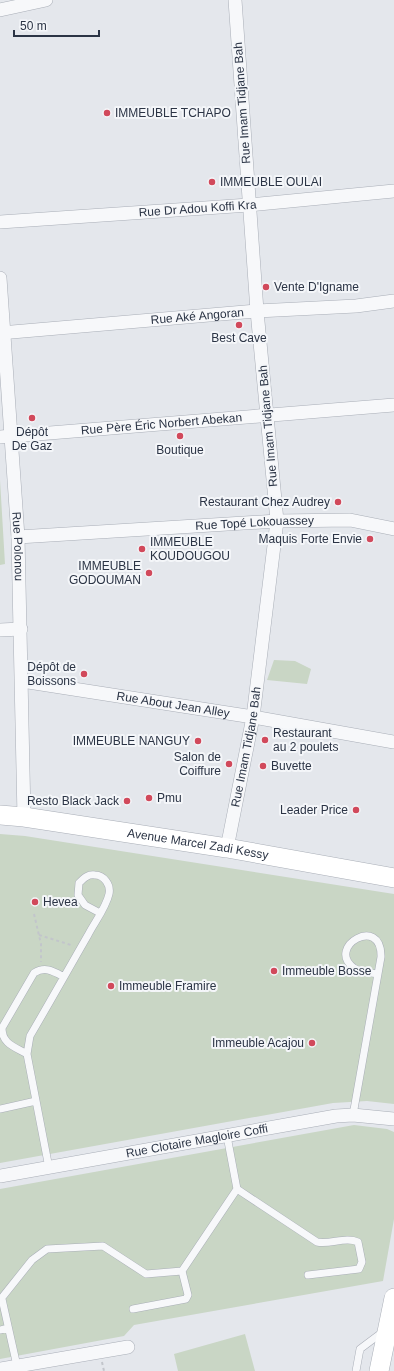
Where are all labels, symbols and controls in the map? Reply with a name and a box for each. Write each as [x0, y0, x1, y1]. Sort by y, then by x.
scale bar [14, 12, 99, 38]
text: 50 m [20, 19, 47, 33]
street label: Rue Imam Tidjane Bah [231, 42, 253, 164]
place label: IMMEUBLE TCHAPO [115, 106, 231, 120]
marker: IMMEUBLE TCHAPO [102, 108, 112, 118]
place label: IMMEUBLE OULAI [220, 175, 322, 189]
marker: IMMEUBLE OULAI [207, 177, 217, 187]
street label: Rue Dr Adou Koffi Kra [138, 197, 257, 220]
place label: Vente D'Igname [274, 280, 359, 294]
marker: Vente D'Igname [261, 282, 271, 292]
street label: Rue Aké Angoran [150, 305, 244, 327]
marker: Best Cave [234, 320, 244, 330]
place label: Best Cave [211, 331, 267, 345]
street label: Rue Imam Tidjane Bah [256, 365, 280, 487]
street label: Rue Père Éric Norbert Abekan [80, 410, 243, 437]
marker: Dépôt De Gaz [27, 413, 37, 423]
place label: Dépôt De Gaz [12, 425, 52, 453]
marker: Boutique [175, 431, 185, 441]
place label: Boutique [156, 443, 204, 457]
place label: Restaurant Chez Audrey [199, 495, 330, 509]
marker: Restaurant Chez Audrey [333, 497, 343, 507]
street label: Rue Polonou [9, 511, 26, 581]
street label: Rue Topé Lokouassey [195, 513, 314, 533]
place label: Maquis Forte Envie [259, 532, 362, 546]
marker: Maquis Forte Envie [365, 534, 375, 544]
place label: IMMEUBLE KOUDOUGOU [150, 535, 230, 563]
marker: IMMEUBLE KOUDOUGOU [137, 544, 147, 554]
place label: IMMEUBLE GODOUMAN [69, 559, 141, 587]
marker: IMMEUBLE GODOUMAN [144, 568, 154, 578]
place label: Dépôt de Boissons [27, 660, 76, 688]
marker: Dépôt de Boissons [79, 669, 89, 679]
street label: Rue Imam Tidjane Bah [228, 686, 264, 808]
street label: Rue About Jean Alley [116, 689, 231, 720]
place label: Restaurant au 2 poulets [273, 726, 338, 754]
place label: IMMEUBLE NANGUY [73, 734, 190, 748]
marker: Restaurant au 2 poulets [260, 735, 270, 745]
marker: IMMEUBLE NANGUY [193, 736, 203, 746]
place label: Salon de Coiffure [174, 750, 221, 778]
marker: Salon de Coiffure [224, 759, 234, 769]
place label: Buvette [271, 759, 312, 773]
marker: Buvette [258, 761, 268, 771]
place label: Pmu [157, 791, 182, 805]
marker: Pmu [144, 793, 154, 803]
place label: Resto Black Jack [27, 794, 120, 808]
marker: Resto Black Jack [122, 796, 132, 806]
place label: Leader Price [280, 803, 348, 817]
marker: Leader Price [351, 805, 361, 815]
street label: Avenue Marcel Zadi Kessy [126, 826, 270, 862]
place label: Hevea [43, 895, 78, 909]
marker: Hevea [30, 897, 40, 907]
place label: Immeuble Bosse [282, 964, 372, 978]
marker: Immeuble Bosse [269, 966, 279, 976]
place label: Immeuble Framire [119, 979, 217, 993]
marker: Immeuble Framire [106, 981, 116, 991]
place label: Immeuble Acajou [212, 1036, 304, 1050]
marker: Immeuble Acajou [307, 1038, 317, 1048]
street label: Rue Clotaire Magloire Coffi [125, 1121, 269, 1160]

